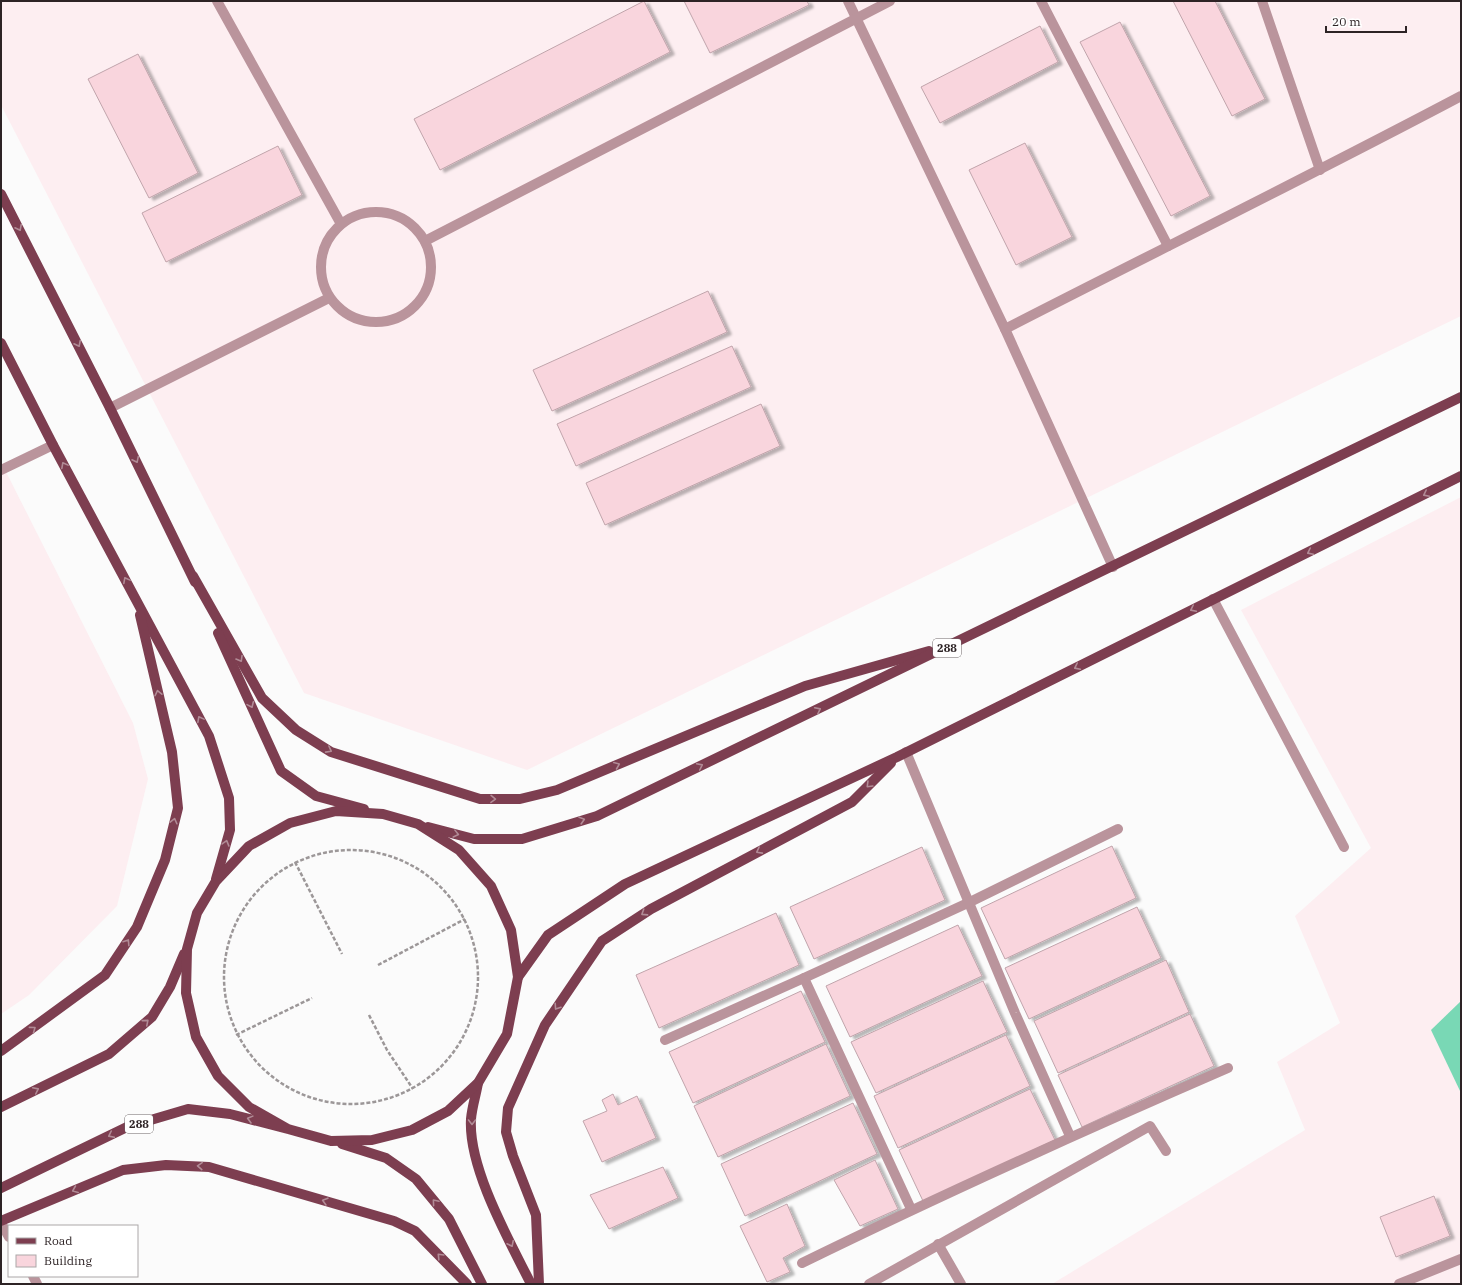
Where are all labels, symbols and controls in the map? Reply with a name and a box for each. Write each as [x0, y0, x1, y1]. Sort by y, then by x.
scale bar [1326, 8, 1406, 34]
text: 20 m [1332, 14, 1361, 29]
one-way arrow [14, 224, 22, 232]
one-way arrow [73, 340, 81, 347]
one-way arrow [131, 456, 139, 464]
one-way arrow [61, 462, 69, 469]
one-way arrow [1423, 489, 1430, 496]
one-way arrow [1307, 547, 1315, 555]
one-way arrow [123, 576, 130, 584]
one-way arrow [1190, 604, 1198, 612]
road number: 288 [933, 639, 961, 657]
one-way arrow [235, 655, 243, 662]
one-way arrow [1074, 662, 1081, 670]
one-way arrow [155, 690, 163, 697]
one-way arrow [246, 700, 254, 708]
one-way arrow [813, 707, 821, 715]
one-way arrow [197, 716, 205, 723]
one-way arrow [325, 745, 332, 753]
one-way arrow [613, 761, 620, 769]
one-way arrow [696, 763, 704, 771]
one-way arrow [866, 780, 874, 788]
one-way arrow [490, 795, 496, 803]
one-way arrow [579, 816, 586, 825]
one-way arrow [170, 818, 178, 824]
one-way arrow [452, 829, 459, 838]
one-way arrow [221, 840, 230, 847]
one-way arrow [755, 847, 763, 854]
one-way arrow [641, 908, 648, 916]
one-way arrow [122, 939, 129, 946]
one-way arrow [555, 1002, 562, 1009]
one-way arrow [141, 1020, 149, 1027]
one-way arrow [29, 1026, 36, 1034]
one-way arrow [32, 1087, 39, 1094]
road number: 288 [125, 1115, 153, 1133]
one-way arrow [247, 1116, 253, 1124]
one-way arrow [468, 1119, 476, 1125]
one-way arrow [108, 1130, 116, 1138]
one-way arrow [197, 1162, 203, 1171]
one-way arrow [71, 1185, 79, 1193]
one-way arrow [322, 1197, 329, 1206]
one-way arrow [432, 1199, 439, 1206]
legend [8, 1225, 138, 1277]
text: Road [44, 1233, 73, 1248]
one-way arrow [506, 1240, 514, 1247]
text: Building [44, 1253, 92, 1268]
one-way arrow [437, 1253, 445, 1261]

